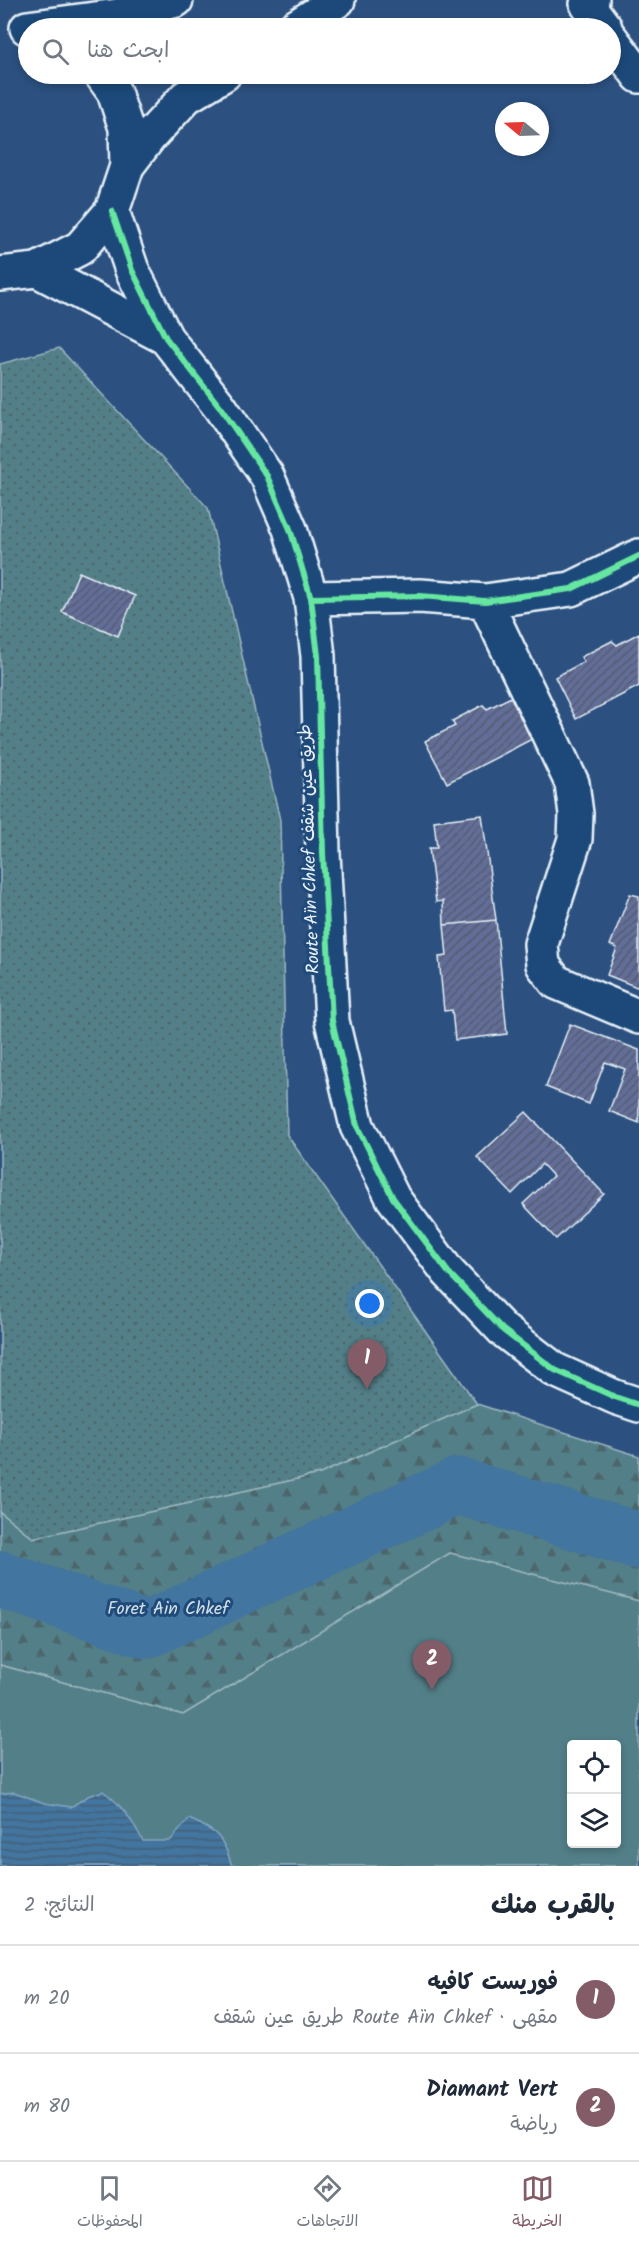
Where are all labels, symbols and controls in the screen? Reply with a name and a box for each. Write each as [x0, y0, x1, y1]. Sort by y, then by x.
search box [18, 18, 621, 84]
text: ابحث هنا [87, 34, 169, 69]
icon: search [39, 35, 72, 68]
north arrow [495, 102, 549, 156]
street label: Route Aïn Chkef طريق عين شقف [291, 723, 329, 975]
your location [355, 1289, 384, 1318]
pin: 1 [348, 1340, 386, 1389]
park label: Foret Ain Chkef [107, 1595, 231, 1624]
pin: 2 [412, 1640, 452, 1690]
map controls [567, 1740, 621, 1848]
button: locate [567, 1740, 621, 1794]
button: layers [567, 1794, 621, 1848]
text: بالقرب منك [491, 1885, 615, 1927]
text: النتائج: 2 [24, 1890, 95, 1922]
text: فوريست كافيه [428, 1966, 558, 2001]
text: 20 m [24, 1983, 70, 2015]
text: 1 [592, 1983, 599, 2015]
text: مقهى · Route Aïn Chkef طريق عين شقف [214, 2002, 558, 2034]
text: Diamant Vert [426, 2073, 558, 2108]
text: 80 m [24, 2091, 70, 2123]
text: 2 [590, 2091, 601, 2123]
text: رياضة [510, 2109, 558, 2141]
tab: المحفوظات [77, 2172, 143, 2235]
tab: الاتجاهات [297, 2172, 358, 2235]
tab: الخريطة [512, 2172, 562, 2235]

